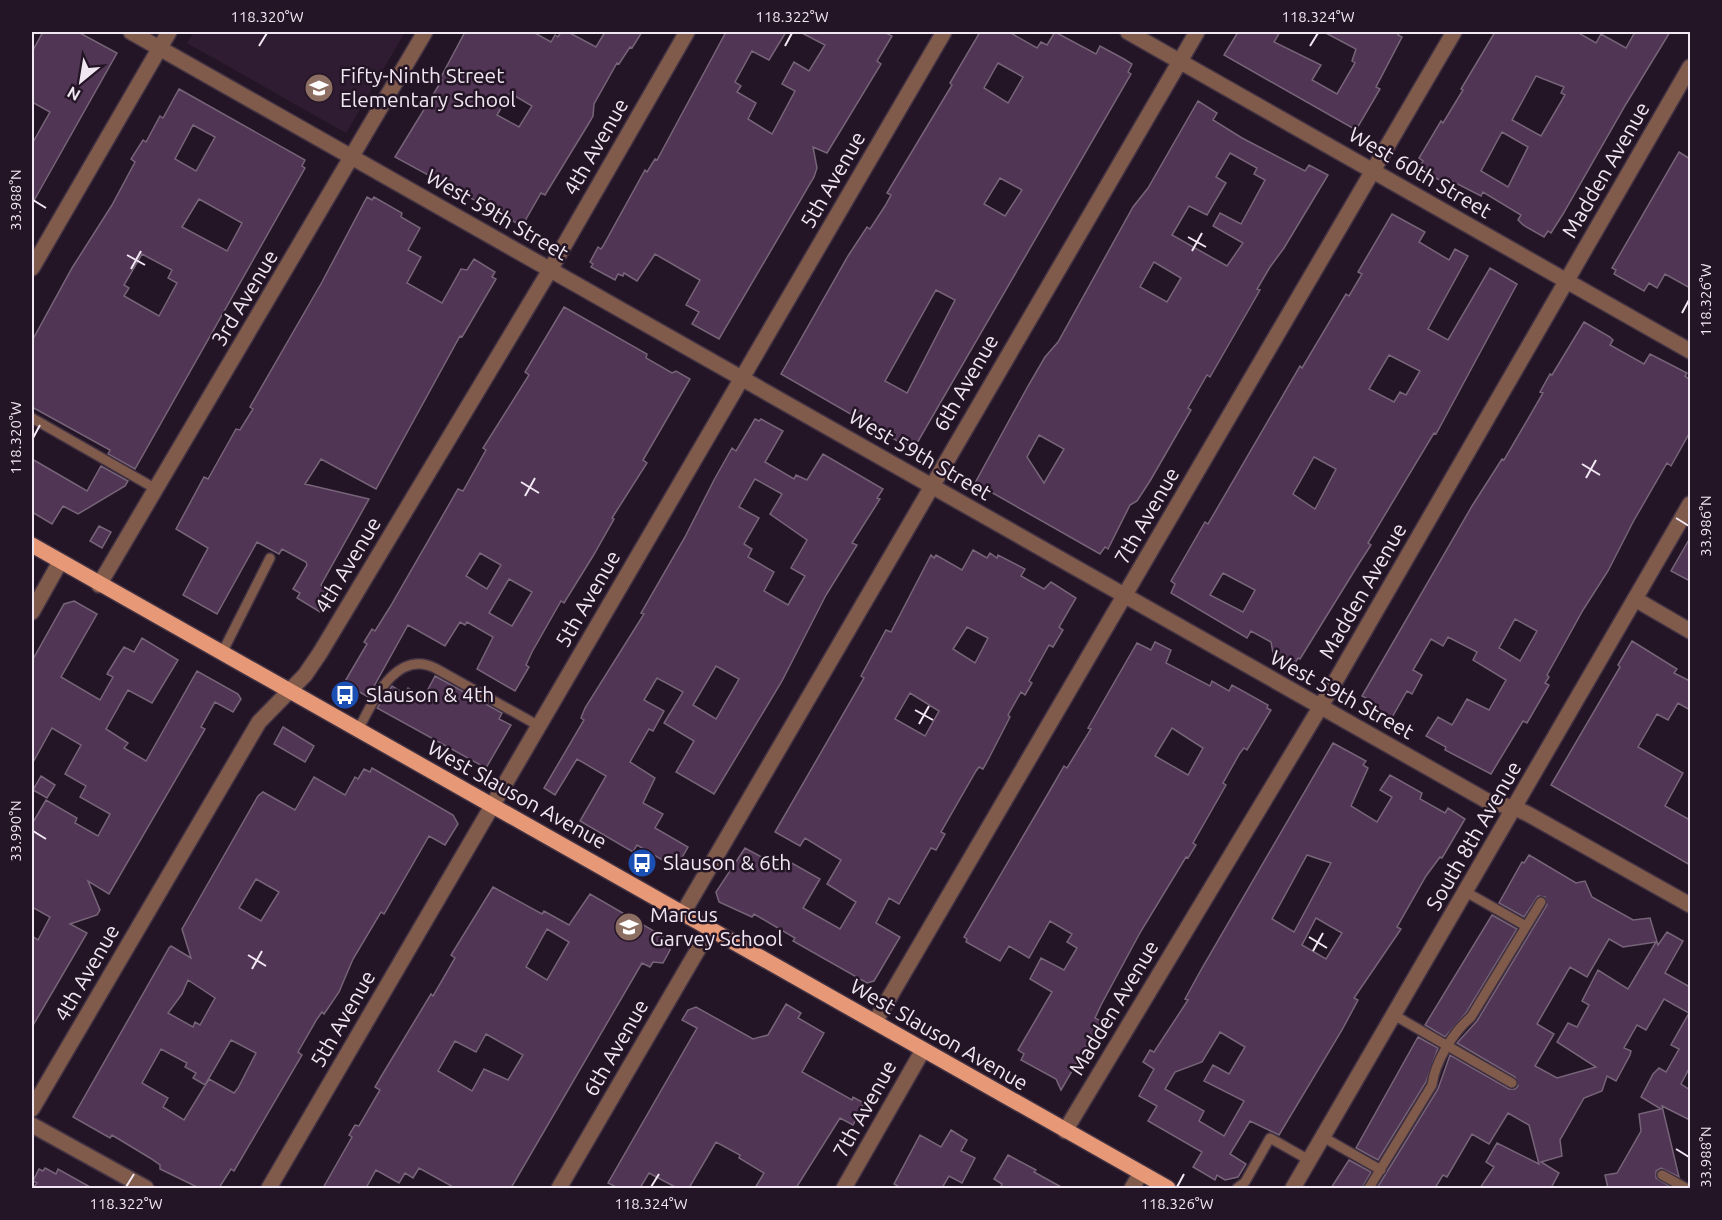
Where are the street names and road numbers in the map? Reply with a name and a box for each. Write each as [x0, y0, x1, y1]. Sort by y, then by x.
street label: 4th Avenue [558, 94, 632, 199]
street label: Madden Avenue [1557, 97, 1654, 242]
street label: West 60th Street [1345, 122, 1496, 223]
street label: 5th Avenue [795, 127, 869, 232]
street label: West 59th Street [422, 164, 573, 265]
street label: 3rd Avenue [206, 245, 282, 350]
street label: 6th Avenue [928, 330, 1002, 435]
street label: West 59th Street [845, 404, 996, 505]
street label: 7th Avenue [1109, 463, 1183, 568]
street label: 4th Avenue [309, 512, 385, 617]
street label: Madden Avenue [1314, 518, 1411, 663]
street label: 5th Avenue [550, 546, 624, 651]
street label: West 59th Street [1267, 645, 1418, 743]
street label: West Slauson Avenue [424, 735, 611, 853]
street label: South 8th Avenue [1421, 757, 1526, 914]
street label: 4th Avenue [49, 920, 123, 1025]
street label: Madden Avenue [1064, 936, 1163, 1079]
street label: 5th Avenue [305, 966, 379, 1071]
street label: West Slauson Avenue [846, 973, 1033, 1095]
street label: 6th Avenue [578, 995, 652, 1100]
street label: 7th Avenue [828, 1056, 901, 1161]

